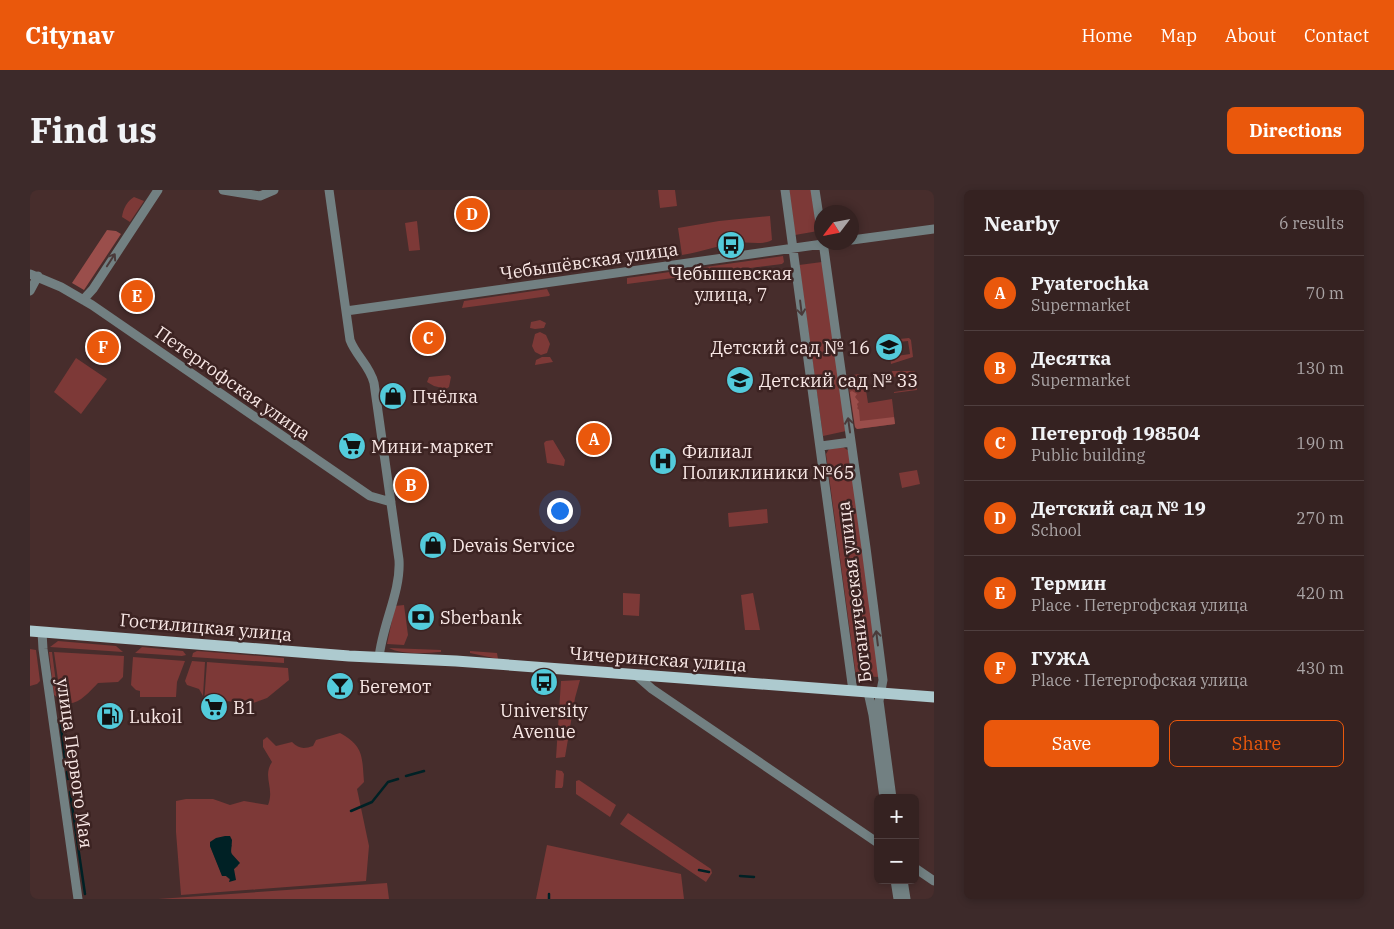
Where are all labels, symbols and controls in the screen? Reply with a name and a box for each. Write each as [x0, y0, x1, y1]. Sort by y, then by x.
text: Citynav [25, 19, 114, 51]
text: Home [1081, 24, 1133, 47]
text: Map [1161, 24, 1197, 47]
text: About [1225, 24, 1276, 47]
text: Contact [1304, 24, 1369, 47]
text: Find us [30, 107, 157, 153]
button: Directions [1227, 107, 1364, 154]
pin: D [456, 195, 488, 233]
north arrow [814, 205, 859, 250]
text: Nearby [984, 209, 1060, 237]
text: 6 results [1279, 213, 1344, 233]
bus stop icon: Чебышевская улица, 7 [716, 230, 746, 260]
street label: Чебышёвская улица [498, 237, 680, 285]
one-way arrow [106, 254, 116, 268]
place label: Чебышевская улица, 7 [670, 262, 792, 306]
text: Pyaterochka [1031, 271, 1149, 295]
pin: E [121, 277, 153, 315]
text: A [994, 283, 1006, 303]
text: 70 m [1306, 283, 1344, 303]
text: Supermarket [1031, 295, 1130, 315]
one-way arrow [797, 299, 807, 315]
pin: C [412, 319, 444, 357]
street label: Петергофская улица [151, 321, 315, 445]
pin: F [87, 328, 119, 366]
school or university icon: Детский сад № 16 [874, 332, 904, 362]
place label: Детский сад № 16 [711, 336, 870, 359]
text: Десятка [1031, 346, 1111, 370]
text: B [994, 358, 1006, 378]
text: 130 m [1296, 358, 1344, 378]
school or university icon: Детский сад № 33 [725, 365, 755, 395]
place label: Детский сад № 33 [759, 369, 918, 392]
text: Supermarket [1031, 370, 1130, 390]
shop icon: Пчёлка [378, 381, 408, 411]
place label: Пчёлка [412, 385, 478, 408]
one-way arrow [843, 418, 853, 434]
pin: A [578, 420, 610, 458]
text: Петергоф 198504 [1031, 421, 1200, 445]
supermarket icon: Мини-маркет [337, 431, 367, 461]
text: C [995, 433, 1005, 453]
text: 190 m [1296, 433, 1344, 453]
place label: Мини-маркет [371, 435, 493, 458]
place label: Филиал Поликлиники №65 [682, 440, 855, 484]
text: Public building [1031, 445, 1145, 465]
hospital icon: Филиал Поликлиники №65 [648, 446, 678, 476]
pin: B [395, 466, 427, 504]
text: Детский сад № 19 [1031, 496, 1206, 520]
your location [547, 498, 573, 524]
street label: Ботаническая улица [831, 500, 877, 684]
text: D [994, 508, 1006, 528]
text: 270 m [1296, 508, 1344, 528]
text: School [1031, 520, 1082, 540]
shop icon: Devais Service [418, 530, 448, 560]
place label: Devais Service [452, 534, 575, 557]
text: Термин [1031, 571, 1106, 595]
text: E [995, 583, 1005, 603]
text: 420 m [1296, 583, 1344, 603]
text: Place · Петергофская улица [1031, 595, 1248, 615]
bank icon: Sberbank [406, 602, 436, 632]
place label: Sberbank [440, 606, 522, 629]
street label: Гостилицкая улица [119, 608, 293, 646]
one-way arrow [872, 631, 882, 647]
street label: Чичеринская улица [568, 641, 748, 677]
text: ГУЖА [1031, 646, 1090, 670]
text: F [995, 658, 1005, 678]
text: 430 m [1296, 658, 1344, 678]
bus stop icon: University Avenue [529, 667, 559, 697]
text: Place · Петергофская улица [1031, 670, 1248, 690]
bar icon: Бегемот [325, 671, 355, 701]
place label: Бегемот [359, 675, 431, 698]
street label: улица Первого Мая [52, 676, 98, 850]
supermarket icon: В1 [199, 692, 229, 722]
place label: В1 [233, 696, 256, 719]
place label: University Avenue [500, 699, 588, 743]
fuel station icon: Lukoil [95, 701, 125, 731]
place label: Lukoil [129, 705, 182, 728]
button: Save [984, 720, 1159, 767]
button: Share [1169, 720, 1344, 767]
map controls [874, 794, 919, 884]
button: + [874, 794, 919, 839]
button: − [874, 839, 919, 884]

